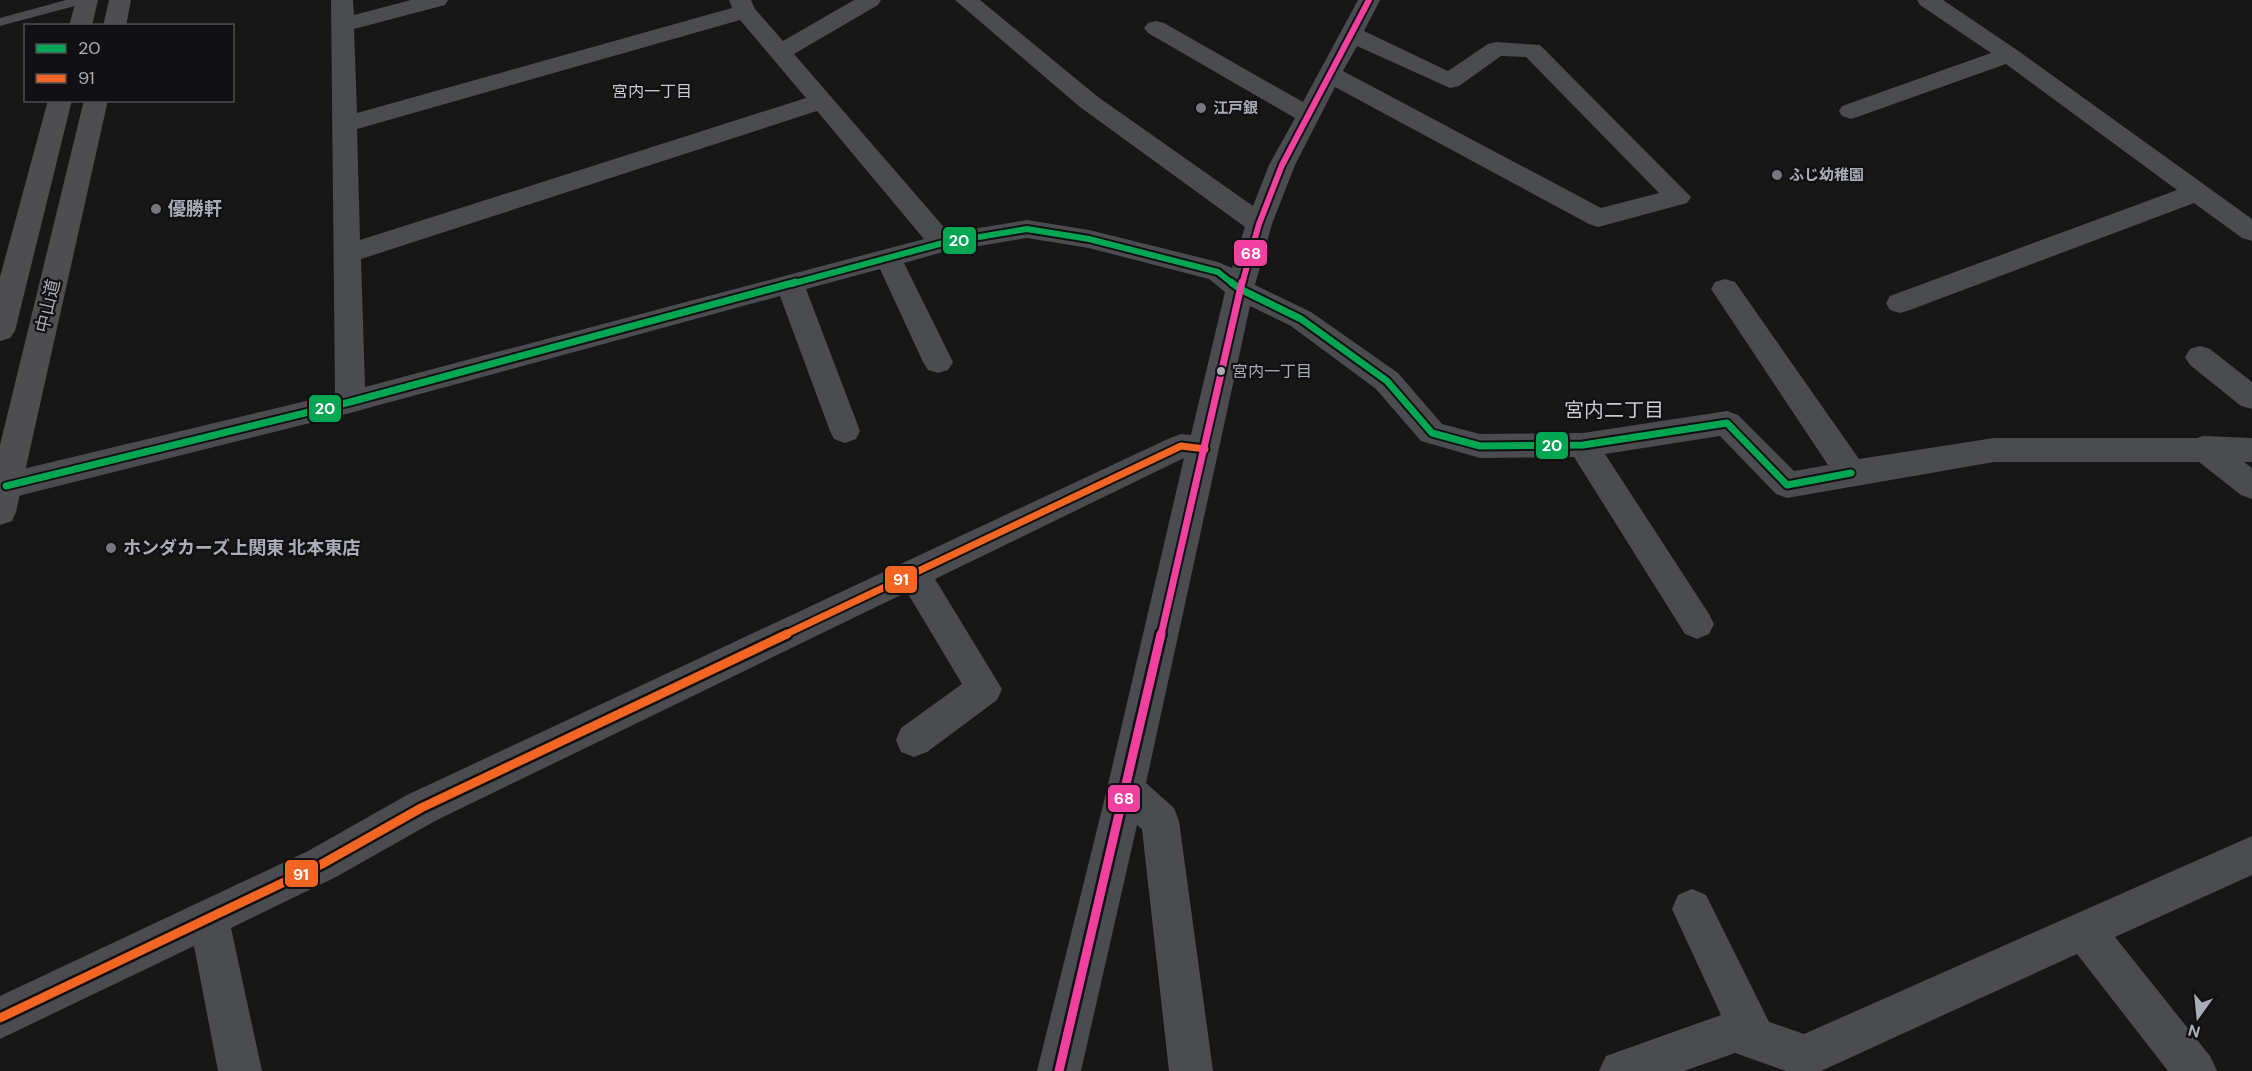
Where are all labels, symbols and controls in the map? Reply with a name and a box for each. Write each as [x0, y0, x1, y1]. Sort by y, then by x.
legend [24, 24, 234, 102]
text: 20 [78, 36, 101, 60]
text: 91 [78, 66, 95, 90]
district label: 宮内一丁目 [612, 81, 692, 102]
place label: 江戸銀 [1213, 98, 1258, 118]
marker: 江戸銀 [1194, 101, 1208, 115]
place label: ふじ幼稚園 [1789, 165, 1864, 185]
marker: ふじ幼稚園 [1770, 168, 1784, 182]
place label: 優勝軒 [168, 197, 222, 221]
marker: 優勝軒 [149, 202, 163, 216]
line badge: 20 [942, 226, 977, 255]
text: 20 [949, 230, 969, 251]
line badge: 68 [1233, 239, 1268, 267]
text: 68 [1241, 243, 1261, 264]
street label: 中山道 [30, 277, 66, 335]
place label: 宮内一丁目 [1232, 361, 1312, 382]
marker: 宮内一丁目 [1215, 365, 1227, 377]
line badge: 20 [308, 394, 342, 423]
district label: 宮内二丁目 [1564, 397, 1664, 423]
text: 20 [315, 398, 335, 419]
line badge: 20 [1535, 431, 1569, 460]
text: 20 [1542, 435, 1562, 456]
place label: ホンダカーズ上関東 北本東店 [123, 536, 360, 560]
marker: ホンダカーズ上関東 北本東店 [104, 541, 118, 555]
line badge: 91 [884, 565, 918, 594]
text: 91 [893, 569, 909, 590]
line badge: 68 [1107, 784, 1141, 813]
text: 68 [1114, 788, 1134, 809]
line badge: 91 [284, 859, 319, 888]
text: 91 [293, 864, 309, 885]
north arrow [2168, 987, 2228, 1047]
text: N [2186, 1019, 2203, 1043]

